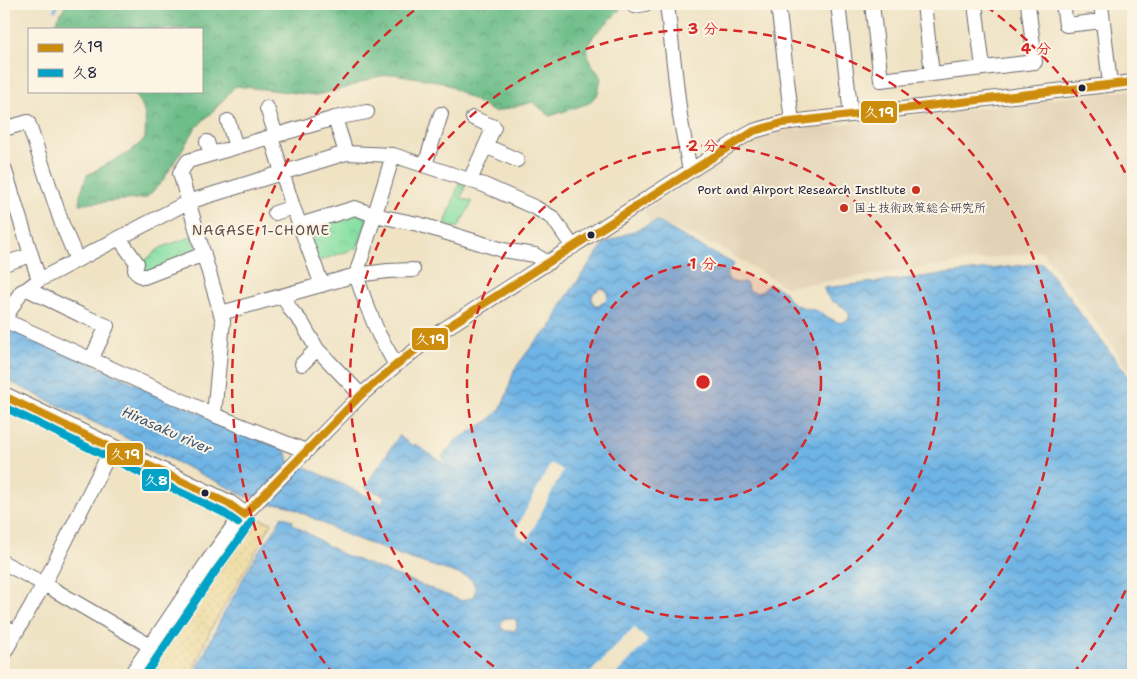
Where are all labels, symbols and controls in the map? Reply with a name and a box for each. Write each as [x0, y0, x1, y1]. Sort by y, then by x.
text: 3 分 [688, 19, 718, 39]
legend [28, 28, 202, 92]
text: 久19 [72, 37, 103, 57]
text: 4 分 [1021, 39, 1051, 59]
text: 久8 [72, 63, 98, 83]
unlabelled marker [1077, 83, 1087, 93]
line badge: 久19 [860, 100, 898, 124]
text: 久19 [864, 103, 894, 121]
text: 2 分 [688, 136, 718, 156]
place label: Port and Airport Research Institute [698, 182, 906, 198]
marker: Port and Airport Research Institute [910, 184, 922, 196]
place label: 国土技術政策総合研究所 [854, 200, 986, 216]
marker: 国土技術政策総合研究所 [838, 202, 850, 214]
district label: NAGASE 1-CHOME [192, 221, 330, 239]
unlabelled marker [586, 230, 596, 240]
text: 1 分 [690, 254, 717, 274]
line badge: 久19 [411, 327, 449, 351]
text: 久19 [415, 330, 445, 348]
centre of rings [694, 373, 712, 391]
water label: Hirasaku river [119, 402, 215, 458]
line badge: 久19 [106, 442, 144, 466]
text: 久19 [110, 445, 140, 463]
line badge: 久8 [141, 468, 170, 492]
text: 久8 [144, 471, 168, 489]
unlabelled marker [200, 488, 210, 498]

